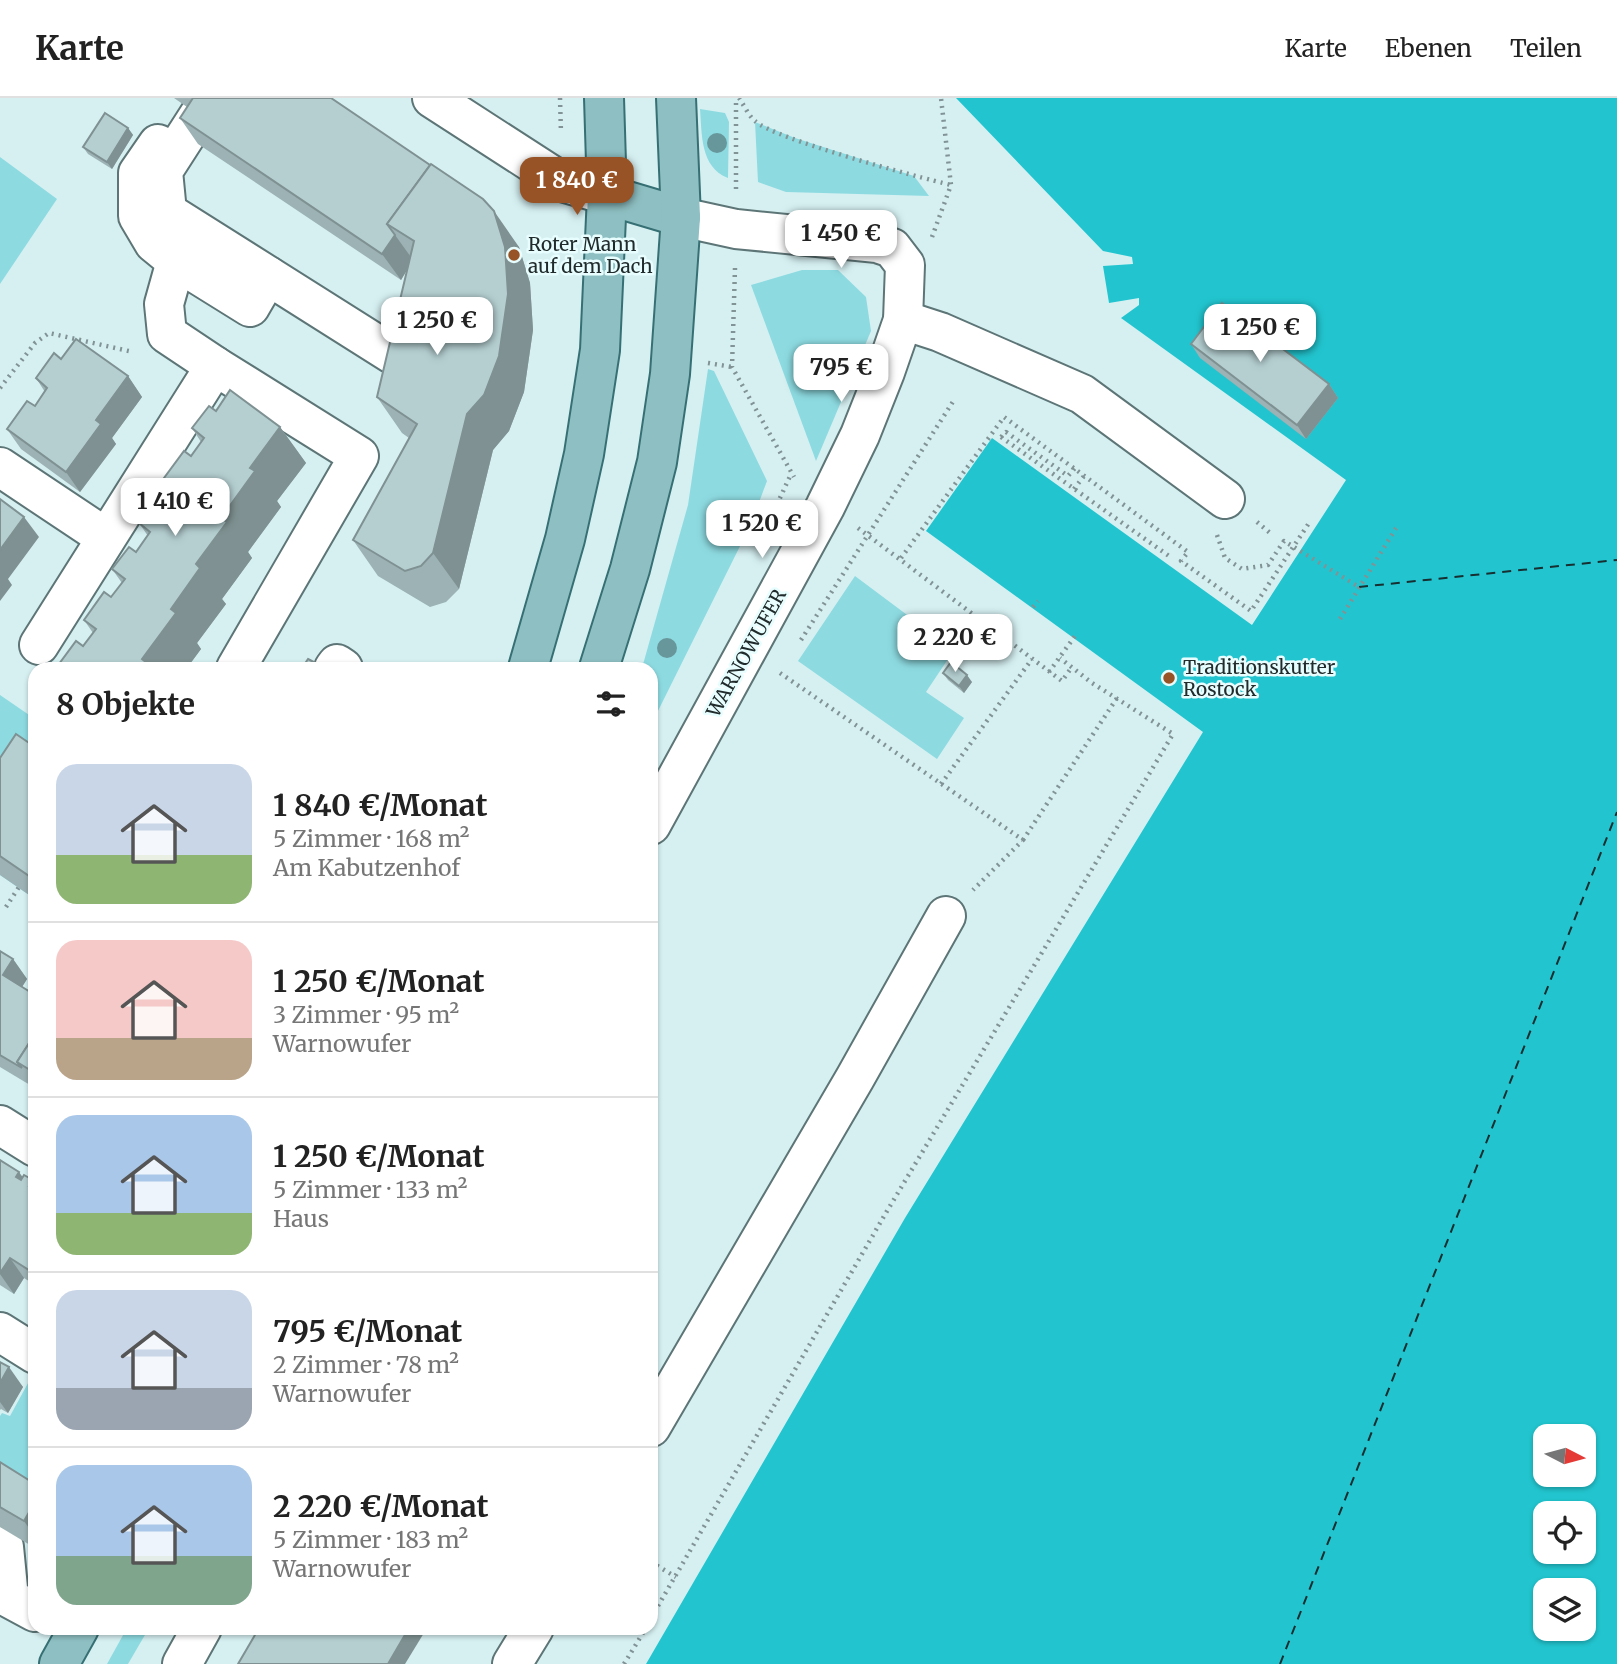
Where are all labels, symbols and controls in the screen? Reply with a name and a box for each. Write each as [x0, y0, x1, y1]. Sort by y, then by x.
text: Karte [35, 28, 124, 69]
text: Karte [1284, 33, 1347, 64]
text: Ebenen [1385, 33, 1472, 64]
text: Teilen [1510, 33, 1582, 64]
pin: 1 840 € [512, 158, 642, 217]
text: 1 840 € [536, 165, 618, 194]
pin: 1 450 € [776, 211, 906, 270]
text: 1 450 € [801, 218, 881, 247]
place label: Roter Mann auf dem Dach [528, 232, 653, 278]
marker: Roter Mann auf dem Dach [506, 247, 522, 263]
pin: 1 250 € [372, 298, 502, 357]
pin: 1 250 € [1195, 304, 1325, 364]
text: 1 250 € [397, 305, 477, 334]
text: 1 250 € [1220, 312, 1300, 341]
pin: 795 € [792, 344, 890, 404]
text: 795 € [809, 352, 873, 381]
pin: 1 410 € [110, 478, 240, 538]
text: 1 410 € [137, 486, 213, 515]
pin: 1 520 € [697, 500, 827, 560]
text: 1 520 € [722, 508, 802, 537]
street label: WARNOWUFER [700, 584, 791, 722]
pin: 2 220 € [890, 614, 1020, 674]
text: 2 220 € [913, 622, 997, 651]
place label: Traditionskutter Rostock [1183, 655, 1336, 701]
marker: Traditionskutter Rostock [1161, 670, 1177, 686]
text: 8 Objekte [56, 685, 195, 723]
icon: filters [592, 685, 630, 723]
text: 1 840 €/Monat [273, 786, 487, 824]
icon: home [112, 792, 196, 876]
text: 5 Zimmer · 168 m² [273, 824, 470, 853]
text: Am Kabutzenhof [273, 853, 460, 882]
text: 1 250 €/Monat [273, 962, 484, 1000]
icon: home [112, 968, 196, 1052]
text: 3 Zimmer · 95 m² [273, 1000, 459, 1029]
text: Warnowufer [273, 1029, 411, 1058]
text: 1 250 €/Monat [273, 1137, 484, 1175]
icon: home [112, 1143, 196, 1227]
text: 5 Zimmer · 133 m² [273, 1175, 468, 1204]
text: Haus [273, 1204, 329, 1233]
text: 795 €/Monat [273, 1312, 462, 1350]
icon: home [112, 1318, 196, 1402]
text: 2 Zimmer · 78 m² [273, 1350, 459, 1379]
text: Warnowufer [273, 1379, 411, 1408]
north arrow [1533, 1424, 1596, 1488]
map controls [1533, 1424, 1596, 1641]
text: 2 220 €/Monat [273, 1487, 489, 1525]
icon: home [112, 1493, 196, 1577]
button: locate [1533, 1501, 1596, 1564]
text: 5 Zimmer · 183 m² [273, 1525, 468, 1554]
text: Warnowufer [273, 1554, 411, 1583]
button: layers [1533, 1578, 1596, 1641]

